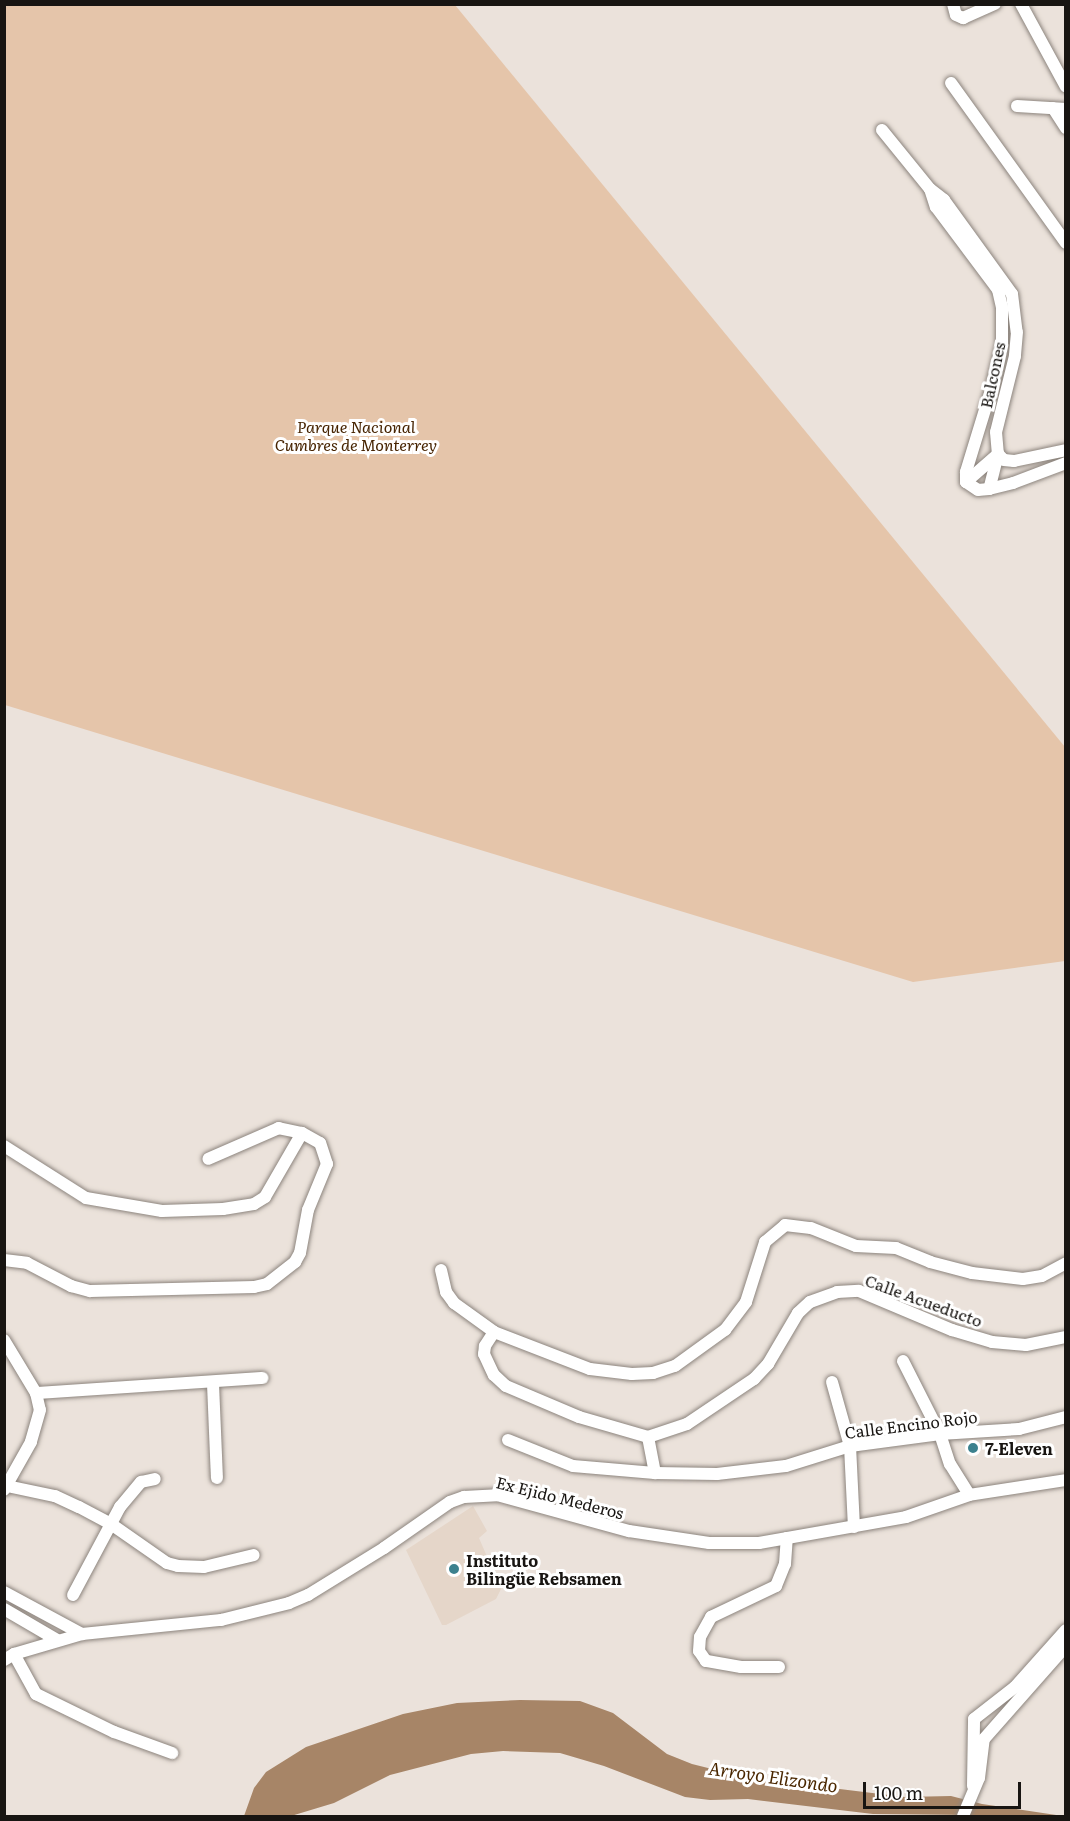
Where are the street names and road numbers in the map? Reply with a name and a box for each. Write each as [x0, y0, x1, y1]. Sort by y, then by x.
street label: Balcones [976, 340, 1008, 410]
street label: Calle Acueducto [863, 1270, 985, 1330]
street label: Calle Encino Rojo [844, 1406, 978, 1442]
street label: Ex Ejido Mederos [494, 1472, 626, 1522]

